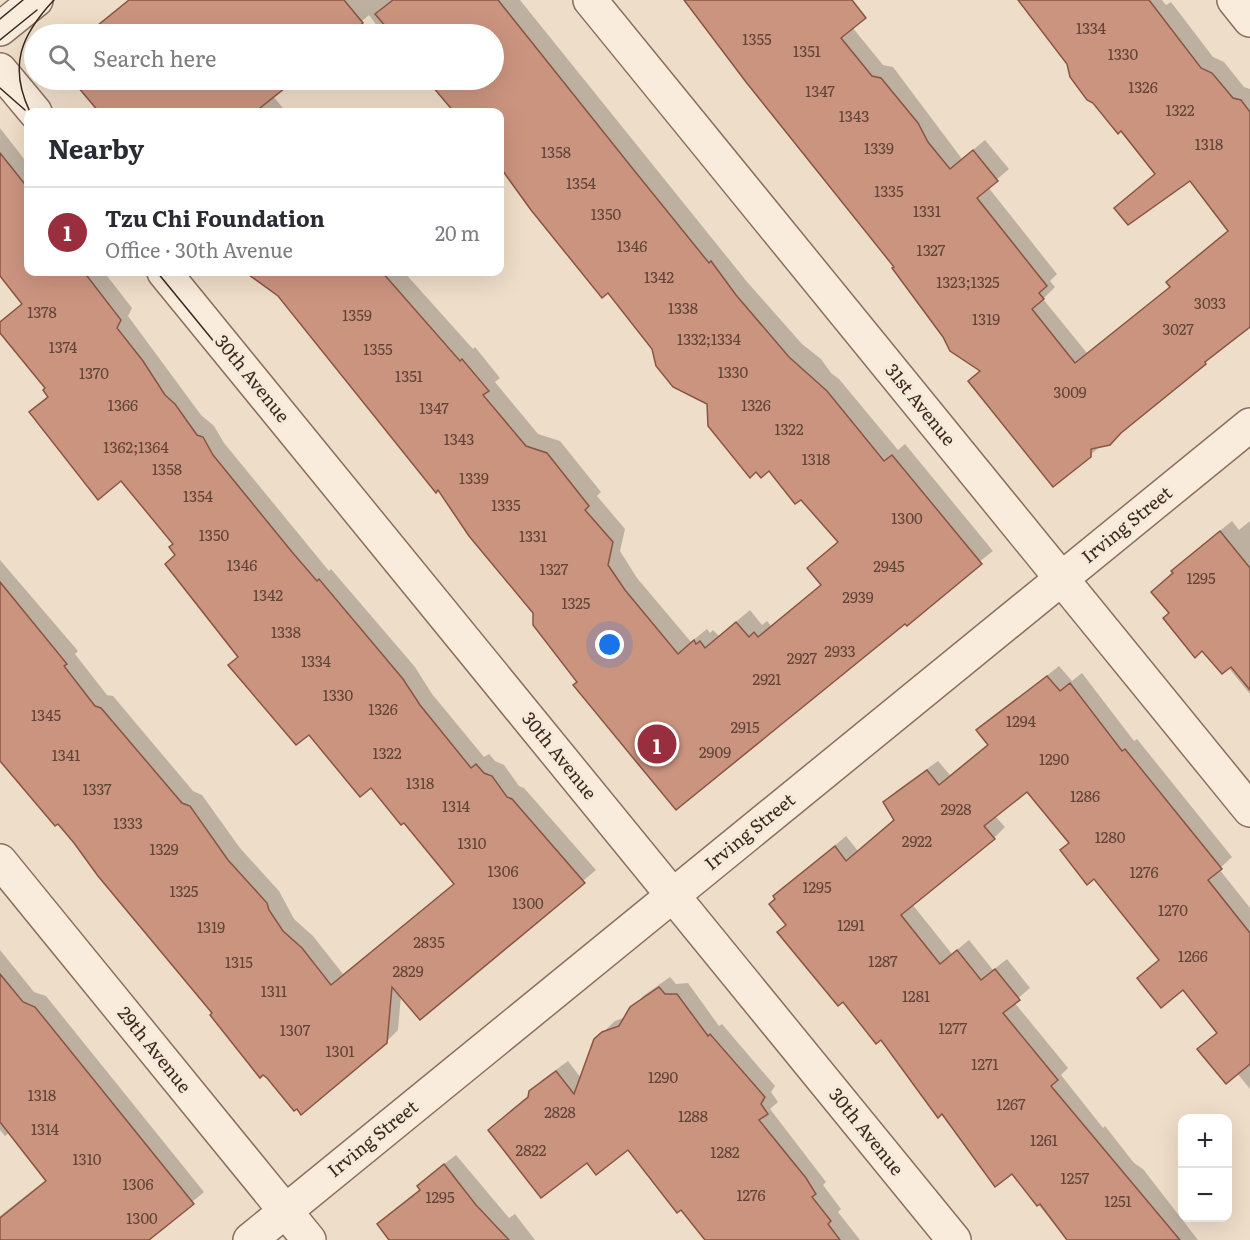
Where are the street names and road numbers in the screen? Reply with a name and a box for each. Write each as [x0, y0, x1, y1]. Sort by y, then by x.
street label: 30th Avenue [209, 328, 297, 428]
street label: 31st Avenue [879, 357, 963, 451]
street label: Irving Street [1075, 478, 1178, 569]
street label: 30th Avenue [516, 705, 604, 805]
street label: Irving Street [698, 785, 801, 876]
street label: 29th Avenue [112, 1000, 199, 1098]
street label: 30th Avenue [823, 1081, 911, 1181]
street label: Irving Street [321, 1092, 424, 1183]

